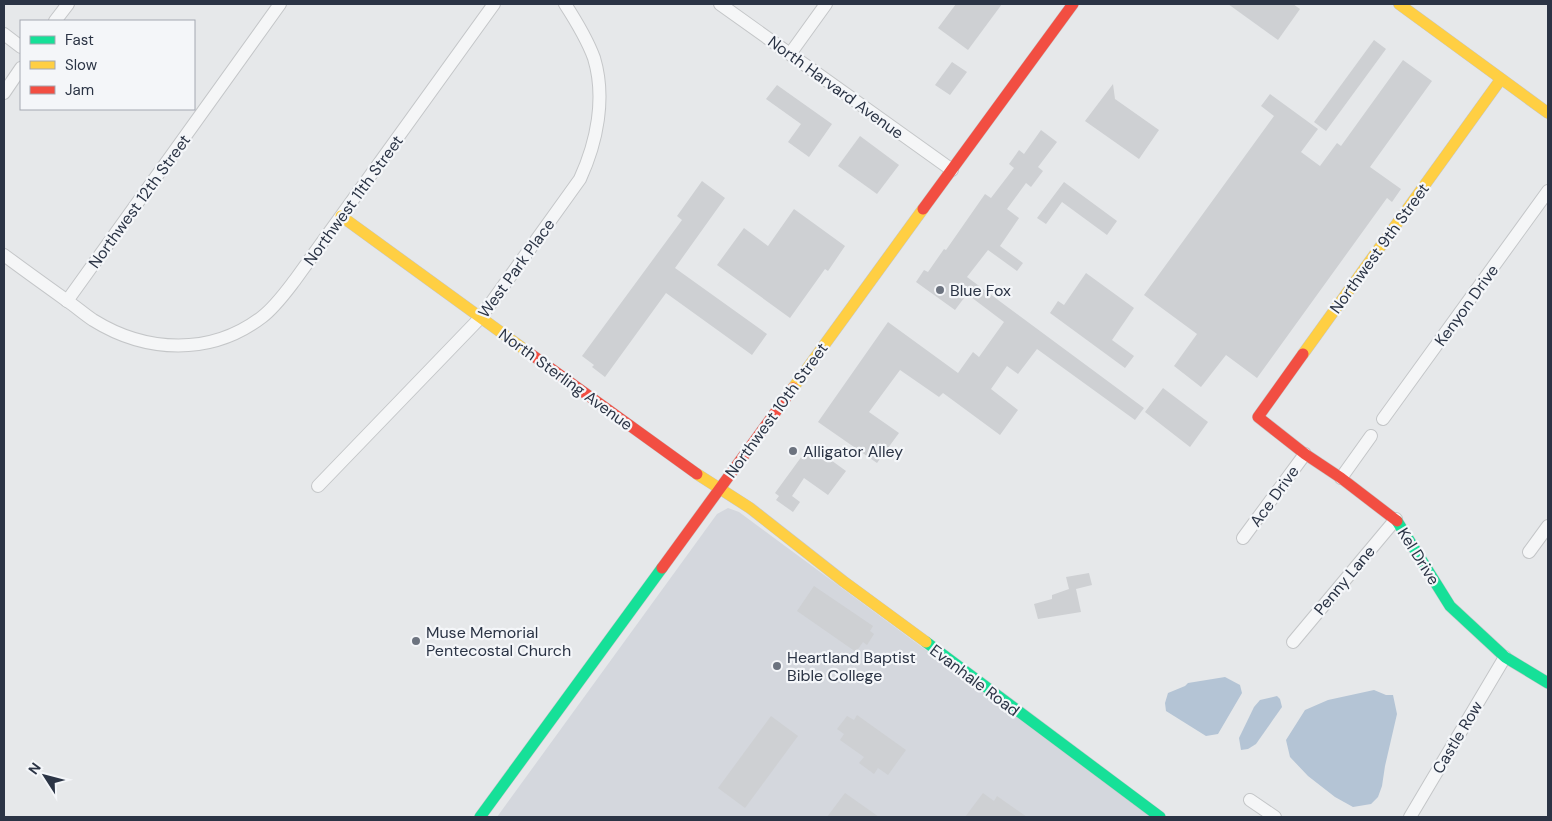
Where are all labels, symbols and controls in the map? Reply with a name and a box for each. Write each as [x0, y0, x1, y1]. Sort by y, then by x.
legend [20, 20, 195, 110]
text: Fast [65, 30, 94, 50]
street label: North Harvard Avenue [764, 31, 908, 144]
text: Slow [65, 55, 98, 75]
text: Jam [65, 80, 94, 100]
street label: Northwest 12th Street [84, 130, 195, 272]
street label: Northwest 11th Street [299, 131, 408, 270]
street label: Northwest 9th Street [1325, 179, 1434, 318]
street label: West Park Place [473, 215, 559, 322]
street label: Kenyon Drive [1430, 260, 1503, 350]
place label: Blue Fox [950, 280, 1011, 301]
marker: Blue Fox [934, 284, 946, 296]
street label: North Sterling Avenue [495, 324, 637, 435]
street label: Northwest 10th Street [720, 339, 833, 482]
place label: Alligator Alley [803, 441, 903, 462]
marker: Alligator Alley [787, 445, 799, 457]
street label: Ace Drive [1245, 462, 1304, 531]
street label: Kel Drive [1393, 524, 1444, 589]
street label: Penny Lane [1309, 541, 1380, 619]
place label: Muse Memorial Pentecostal Church [426, 622, 571, 661]
marker: Muse Memorial Pentecostal Church [410, 635, 422, 647]
street label: Evanhale Road [926, 640, 1024, 721]
place label: Heartland Baptist Bible College [787, 647, 916, 686]
marker: Heartland Baptist Bible College [771, 660, 783, 672]
street label: Castle Row [1427, 697, 1487, 778]
north arrow [20, 751, 70, 801]
text: N [24, 759, 45, 778]

